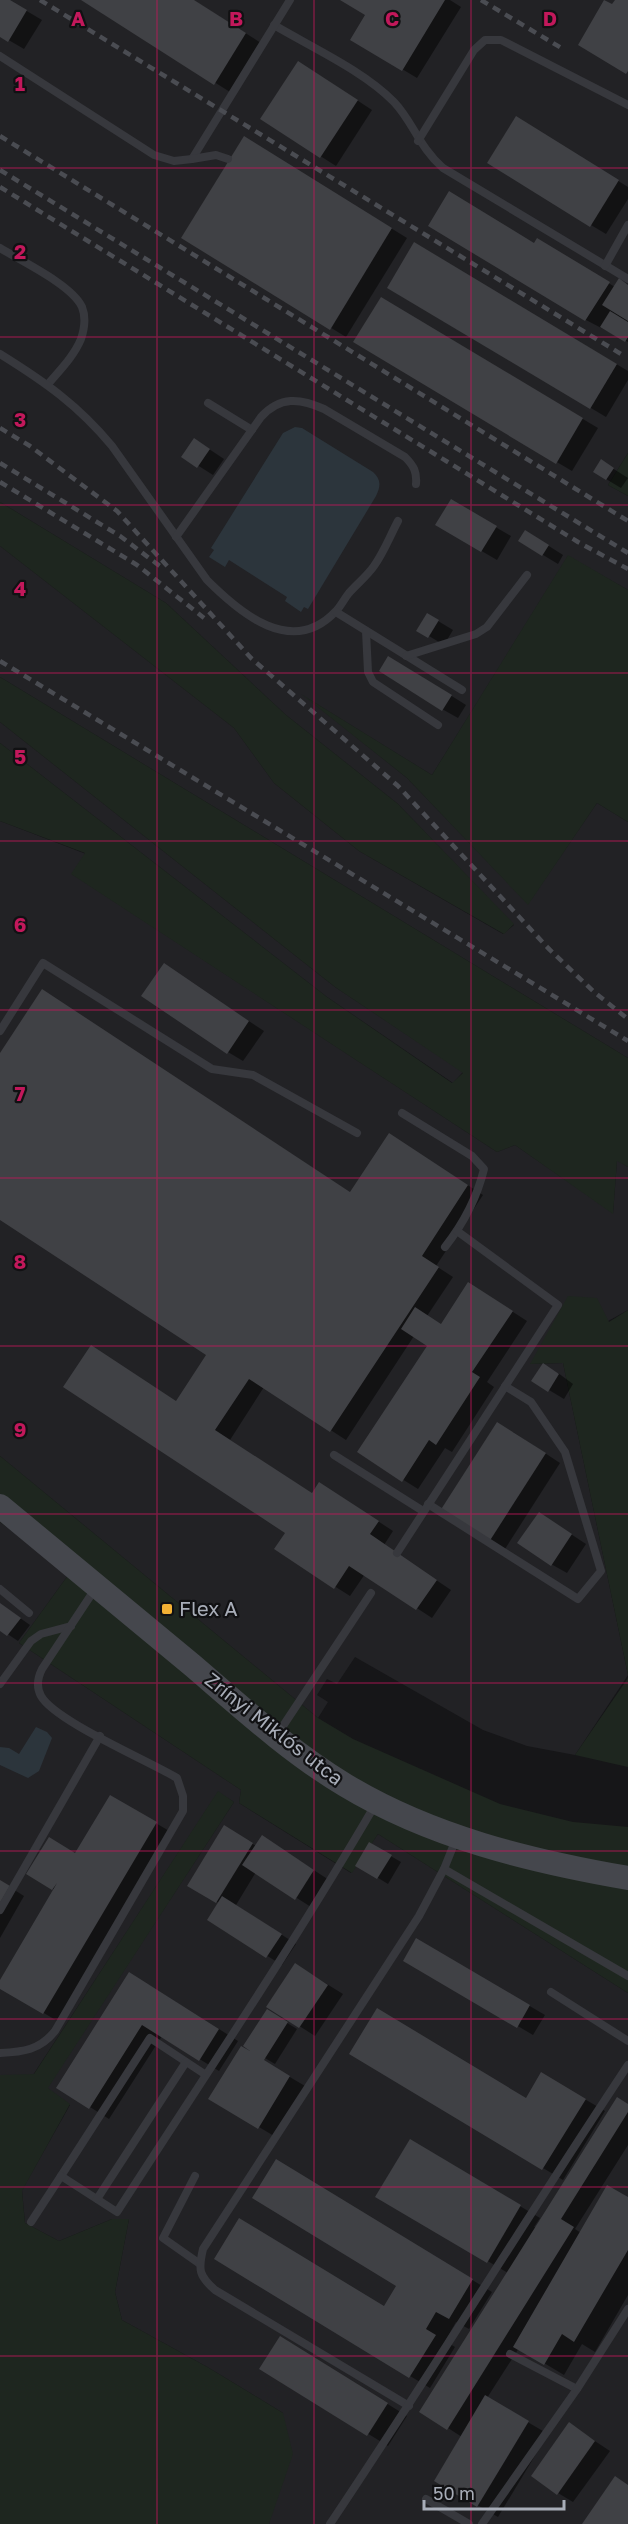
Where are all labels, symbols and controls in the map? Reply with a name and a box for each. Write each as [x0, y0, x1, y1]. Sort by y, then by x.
text: A [71, 6, 85, 30]
text: B [229, 6, 243, 30]
text: C [385, 6, 399, 30]
text: D [543, 6, 557, 30]
text: 1 [15, 71, 25, 95]
text: 2 [14, 239, 26, 263]
text: 3 [14, 407, 26, 431]
text: 4 [14, 576, 26, 600]
text: 5 [14, 744, 26, 768]
text: 6 [14, 912, 26, 936]
text: 7 [15, 1081, 26, 1105]
text: 8 [14, 1249, 26, 1273]
text: 9 [14, 1417, 26, 1441]
place label: Flex A [179, 1596, 238, 1620]
marker: Flex A [160, 1602, 174, 1616]
street label: Zrínyi Miklós utca [201, 1667, 348, 1790]
scale bar [424, 2473, 564, 2511]
text: 50 m [433, 2482, 475, 2504]

